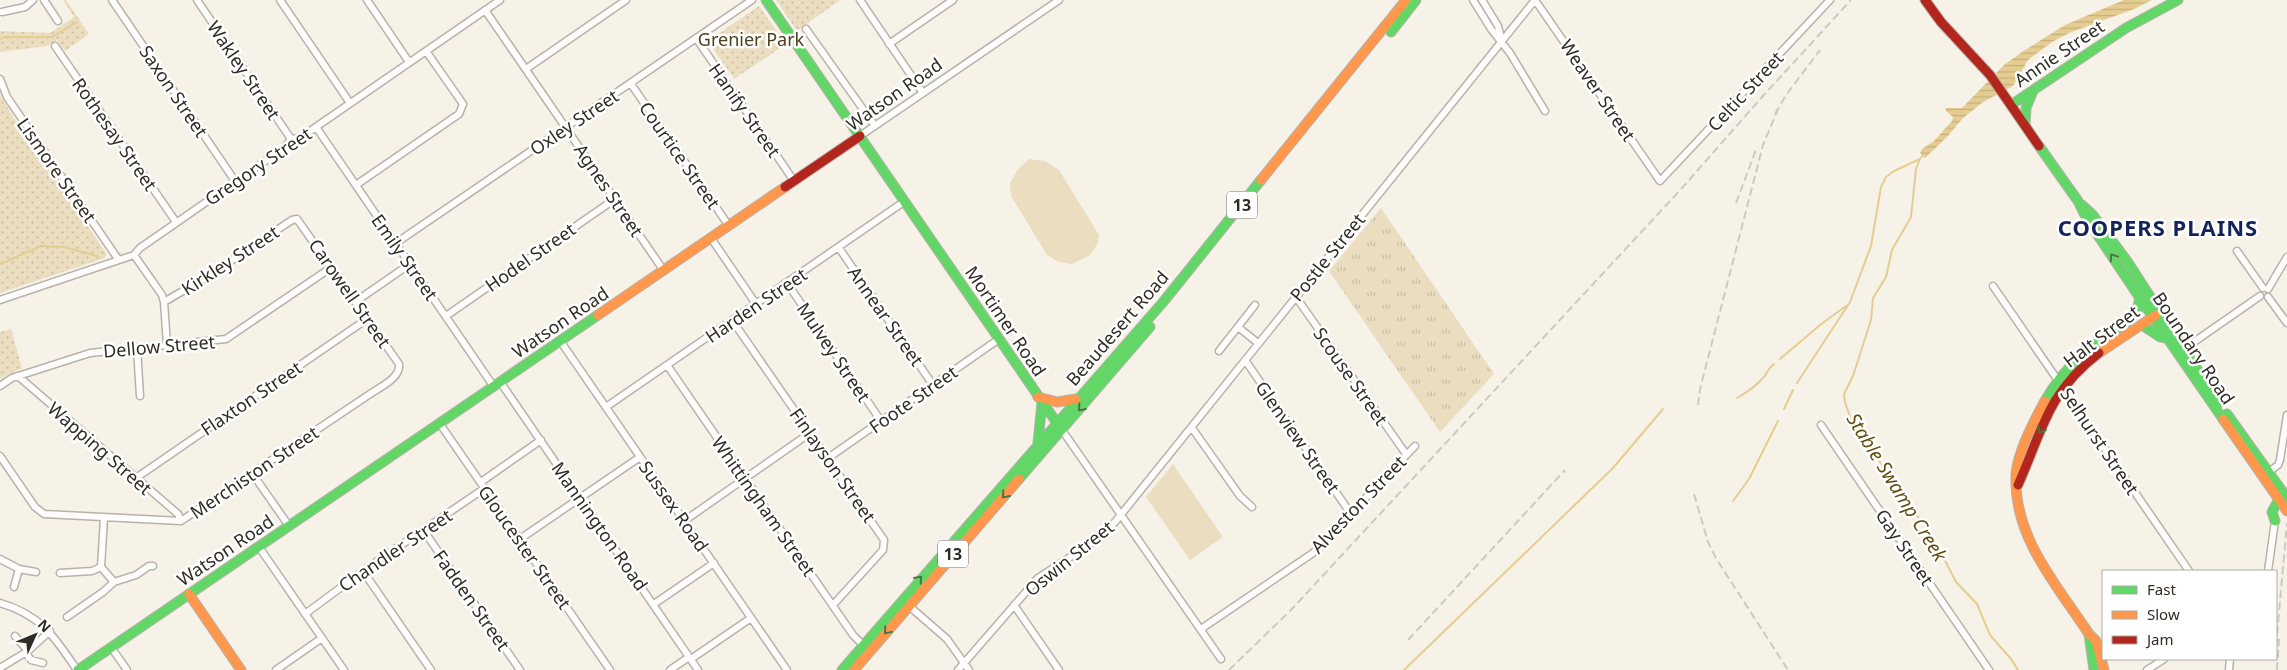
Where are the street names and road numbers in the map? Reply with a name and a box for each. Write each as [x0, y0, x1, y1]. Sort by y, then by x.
street label: Annie Street [2009, 14, 2109, 92]
street label: Wakley Street [202, 16, 286, 125]
street label: Weaver Street [1555, 34, 1641, 146]
street label: Saxon Street [134, 40, 214, 142]
street label: Celtic Street [1702, 46, 1789, 136]
street label: Watson Road [841, 52, 947, 136]
street label: Hanify Street [704, 58, 787, 162]
street label: Rothesay Street [67, 73, 163, 196]
street label: Oxley Street [525, 83, 623, 161]
street label: Courtice Street [634, 97, 726, 214]
street label: Lismore Street [12, 113, 102, 227]
street label: Gregory Street [200, 121, 316, 211]
street label: Agnes Street [569, 139, 649, 242]
road number: 13 [1227, 192, 1257, 218]
street label: Postle Street [1284, 208, 1370, 306]
street label: Emily Street [366, 209, 444, 305]
street label: Hodel Street [480, 217, 580, 297]
street label: Kirkley Street [177, 219, 284, 300]
street label: Carowell Street [304, 234, 397, 353]
street label: Annear Street [843, 261, 929, 371]
street label: Mortimer Road [960, 261, 1052, 381]
street label: Harden Street [700, 262, 812, 348]
street label: Beaudesert Road [1060, 265, 1174, 391]
street label: Watson Road [507, 281, 613, 363]
street label: Boundary Road [2148, 287, 2240, 409]
street label: Mulvey Street [792, 298, 876, 407]
street label: Halt Street [2058, 299, 2144, 373]
street label: Scouse Street [1308, 322, 1394, 430]
street label: Dellow Street [102, 329, 216, 363]
street label: Flaxton Street [196, 355, 307, 441]
street label: Foote Street [864, 359, 962, 438]
street label: Glenview Street [1250, 376, 1346, 498]
street label: Selhurst Street [2055, 383, 2145, 500]
street label: Wapping Street [43, 396, 157, 500]
street label: Finlayson Street [785, 403, 882, 527]
street label: Merchiston Street [185, 420, 323, 524]
street label: Whittingham Street [707, 431, 822, 581]
street label: Alveston Street [1305, 449, 1411, 558]
street label: Sussex Road [634, 456, 714, 556]
street label: Mannington Road [547, 457, 653, 595]
street label: Gloucester Street [473, 480, 577, 614]
street label: Chandler Street [334, 503, 457, 597]
street label: Gay Street [1871, 504, 1940, 590]
street label: Watson Road [172, 509, 278, 591]
street label: Oswin Street [1020, 515, 1119, 601]
road number: 13 [938, 540, 968, 568]
street label: Fadden Street [428, 545, 516, 656]

